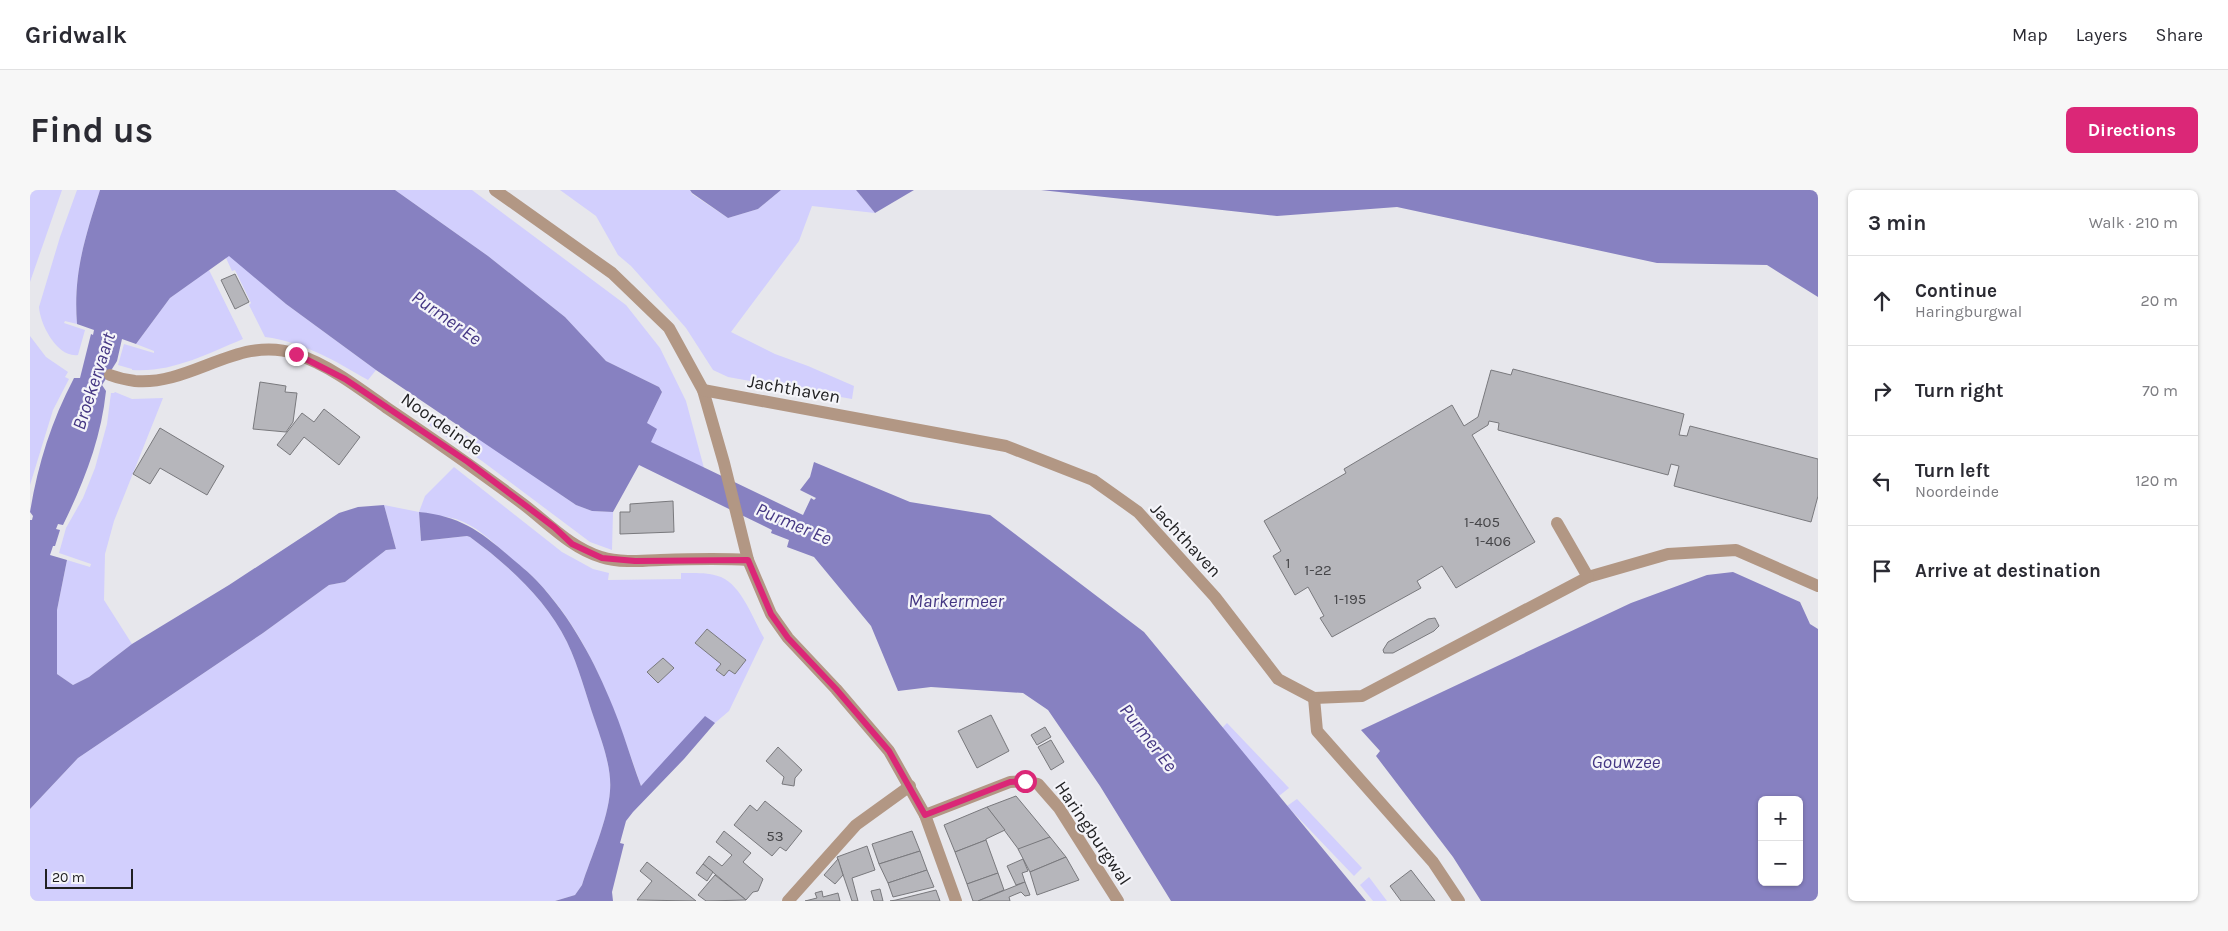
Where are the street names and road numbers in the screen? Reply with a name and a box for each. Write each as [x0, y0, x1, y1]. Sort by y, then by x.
street label: Jachthaven [746, 370, 842, 408]
street label: Noordeinde [397, 388, 487, 460]
street label: Jachthaven [1146, 498, 1226, 582]
street label: Haringburgwal [1050, 777, 1136, 889]

